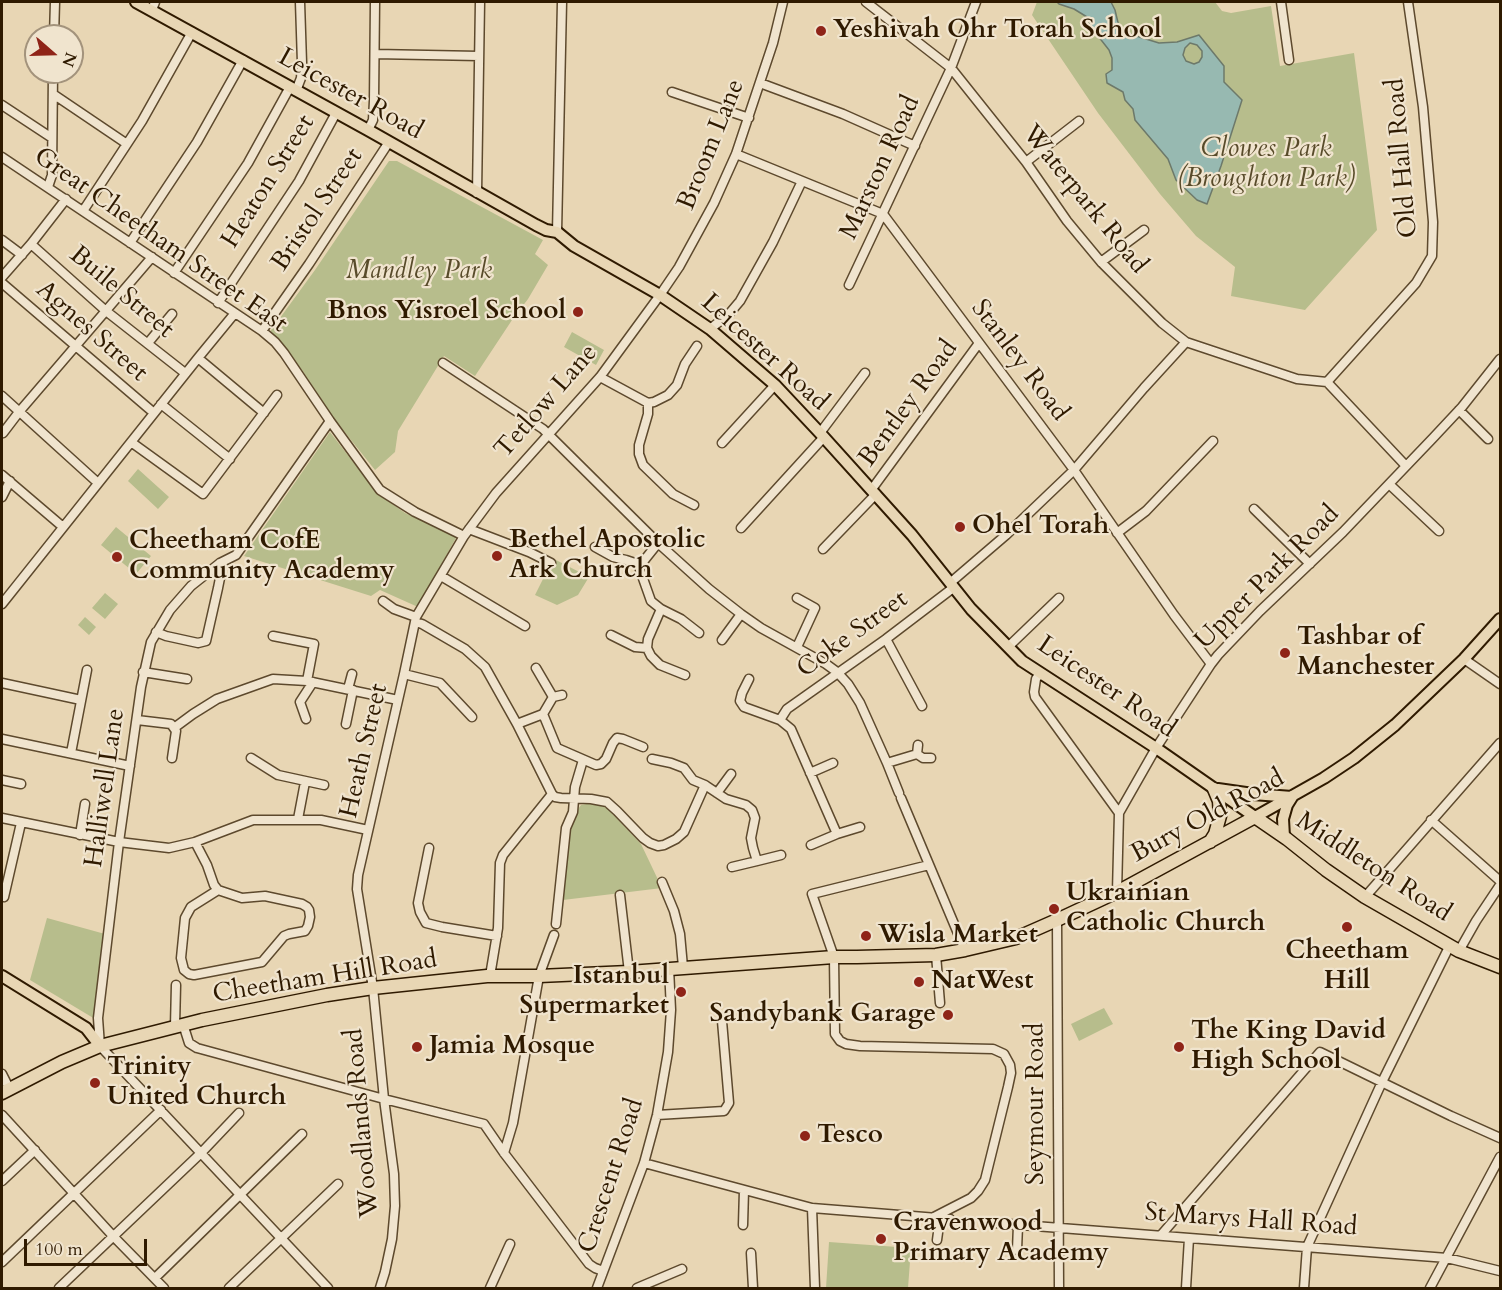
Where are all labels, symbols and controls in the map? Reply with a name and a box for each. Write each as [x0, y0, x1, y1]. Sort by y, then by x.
place label: Yeshivah Ohr Torah School [833, 15, 1162, 47]
north arrow [24, 24, 84, 84]
marker: Yeshivah Ohr Torah School [814, 24, 828, 38]
street label: Leicester Road [272, 42, 428, 148]
text: N [56, 49, 82, 70]
street label: Broom Lane [672, 75, 752, 215]
street label: Old Hall Road [1380, 77, 1426, 239]
street label: Marston Road [834, 91, 928, 245]
street label: Heaton Street [216, 110, 322, 254]
street label: Waterpark Road [1015, 119, 1153, 281]
park label: Clowes Park (Broughton Park) [1177, 134, 1355, 195]
street label: Great Cheetham Street East [27, 141, 293, 341]
street label: Bristol Street [265, 143, 371, 277]
street label: Buile Street [62, 240, 180, 346]
park label: Mandley Park [346, 256, 492, 288]
street label: Agnes Street [29, 275, 153, 389]
street label: Leicester Road [694, 288, 834, 418]
street label: Stanley Road [963, 294, 1075, 428]
place label: Bnos Yisroel School [327, 296, 566, 328]
marker: Bnos Yisroel School [571, 305, 585, 319]
street label: Bentley Road [853, 335, 965, 473]
street label: Tetlow Lane [489, 339, 605, 465]
street label: Upper Park Road [1189, 499, 1347, 657]
place label: Ohel Torah [972, 511, 1109, 543]
marker: Ohel Torah [953, 520, 967, 534]
place label: Bethel Apostolic Ark Church [509, 525, 705, 586]
place label: Cheetham CofE Community Academy [129, 526, 395, 588]
marker: Bethel Apostolic Ark Church [490, 549, 504, 563]
marker: Cheetham CofE Community Academy [110, 550, 124, 564]
street label: Coke Street [792, 584, 914, 686]
place label: Tashbar of Manchester [1297, 622, 1435, 684]
street label: Leicester Road [1031, 630, 1181, 746]
marker: Tashbar of Manchester [1278, 646, 1292, 660]
street label: Heath Street [334, 681, 396, 821]
street label: Halliwell Lane [79, 707, 133, 869]
street label: Bury Old Road [1126, 764, 1290, 870]
street label: Middleton Road [1289, 806, 1457, 930]
place label: Ukrainian Catholic Church [1066, 878, 1265, 940]
marker: Ukrainian Catholic Church [1047, 902, 1061, 916]
place label: Wisla Market [878, 920, 1038, 952]
marker: Cheetham Hill [1340, 920, 1354, 934]
marker: Wisla Market [859, 929, 873, 943]
place label: Cheetham Hill [1285, 936, 1409, 998]
street label: Cheetham Hill Road [211, 945, 439, 1011]
place label: Istanbul Supermarket [519, 961, 669, 1023]
place label: NatWest [931, 966, 1033, 998]
marker: NatWest [912, 975, 926, 989]
marker: Istanbul Supermarket [674, 985, 688, 999]
place label: Sandybank Garage [709, 999, 936, 1031]
marker: Sandybank Garage [941, 1008, 955, 1022]
place label: The King David High School [1191, 1016, 1386, 1078]
street label: Seymour Road [1021, 1023, 1053, 1185]
street label: Woodlands Road [339, 1027, 387, 1219]
place label: Jamia Mosque [429, 1031, 595, 1063]
marker: Jamia Mosque [410, 1040, 424, 1054]
marker: The King David High School [1172, 1040, 1186, 1054]
place label: Trinity United Church [107, 1052, 286, 1114]
marker: Trinity United Church [88, 1076, 102, 1090]
street label: Crescent Road [572, 1095, 652, 1257]
place label: Tesco [817, 1120, 883, 1152]
marker: Tesco [798, 1129, 812, 1143]
street label: St Marys Hall Road [1144, 1198, 1358, 1244]
place label: Cravenwood Primary Academy [893, 1208, 1109, 1270]
scale bar [27, 1227, 150, 1265]
marker: Cravenwood Primary Academy [874, 1232, 888, 1246]
text: 100 m [35, 1237, 83, 1262]

